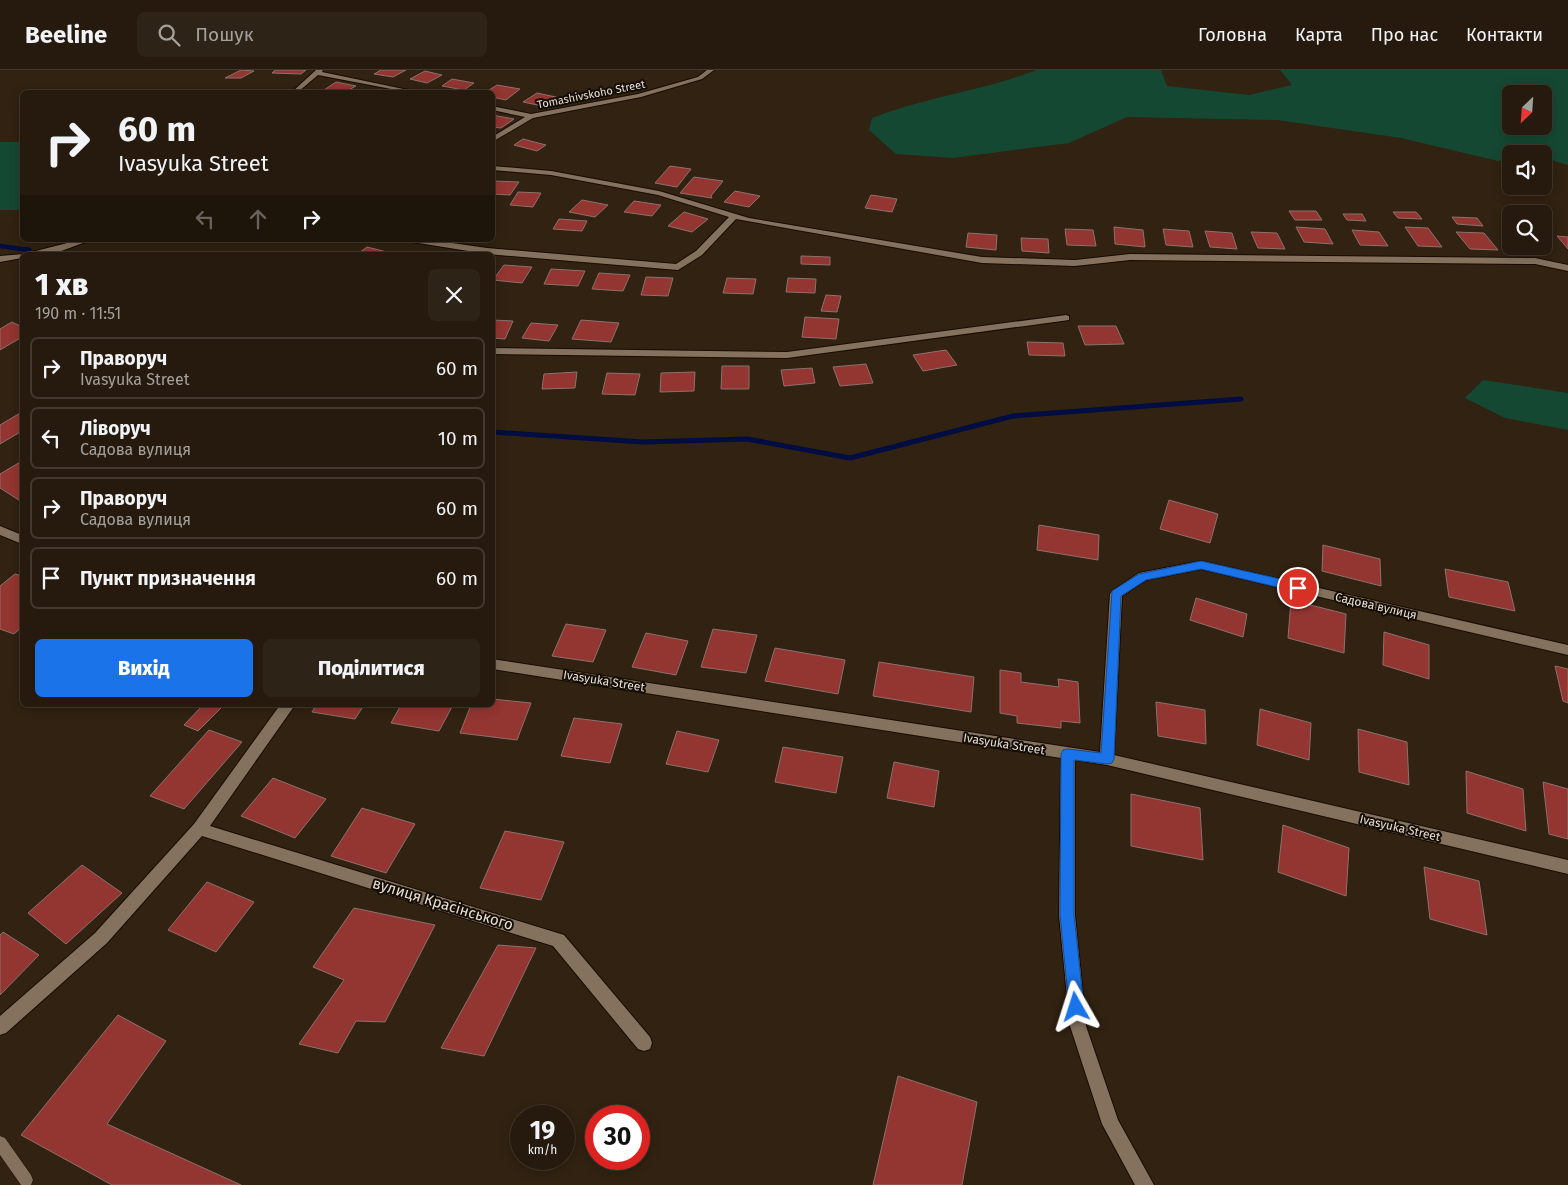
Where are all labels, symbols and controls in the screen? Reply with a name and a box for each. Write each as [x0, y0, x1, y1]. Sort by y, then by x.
search box [137, 12, 487, 57]
text: Beeline [25, 21, 107, 49]
icon: search [155, 21, 183, 49]
text: Пошук [195, 23, 254, 46]
text: Головна [1198, 24, 1267, 46]
text: Карта [1295, 24, 1343, 46]
text: Про нас [1371, 24, 1438, 46]
text: Контакти [1466, 24, 1543, 46]
street label: Tomashivskoho Street [536, 78, 646, 111]
north arrow [1502, 85, 1552, 135]
map controls [1502, 85, 1552, 255]
text: 60 m [118, 108, 196, 150]
icon: right [35, 110, 100, 175]
button: sound [1502, 145, 1552, 195]
text: Ivasyuka Street [118, 150, 269, 177]
icon: left [191, 205, 219, 233]
icon: ahead [244, 205, 272, 233]
icon: right [297, 205, 325, 233]
button: search [1502, 205, 1552, 255]
text: 1 хв [35, 267, 88, 303]
button: close [428, 269, 480, 321]
text: 190 m · 11:51 [35, 304, 121, 323]
text: Праворуч [80, 347, 167, 370]
icon: right [37, 354, 65, 382]
text: 60 m [436, 357, 478, 380]
text: Ivasyuka Street [80, 370, 190, 389]
text: Ліворуч [80, 417, 151, 440]
icon: left [37, 424, 65, 452]
text: 10 m [438, 427, 478, 450]
text: Садова вулиця [80, 440, 191, 459]
text: Праворуч [80, 487, 167, 510]
icon: right [37, 494, 65, 522]
text: 60 m [436, 497, 478, 520]
text: Садова вулиця [80, 510, 191, 529]
icon: arrive [37, 564, 65, 592]
text: Пункт призначення [80, 567, 256, 590]
text: 60 m [436, 567, 478, 590]
pin [1277, 567, 1319, 609]
icon: arrive [1284, 574, 1312, 602]
street label: Садова вулиця [1334, 590, 1418, 622]
button: Вихід [35, 639, 253, 697]
button: Поділитися [263, 639, 480, 697]
street label: Ivasyuka Street [562, 668, 646, 694]
street label: Ivasyuka Street [962, 731, 1046, 757]
street label: Ivasyuka Street [1358, 812, 1442, 844]
street label: вулиця Красінського [370, 874, 516, 934]
position arrow [1049, 980, 1101, 1032]
speed limit sign: 30 [585, 1105, 650, 1170]
text: 19 [530, 1116, 555, 1146]
text: km/h [528, 1143, 557, 1157]

